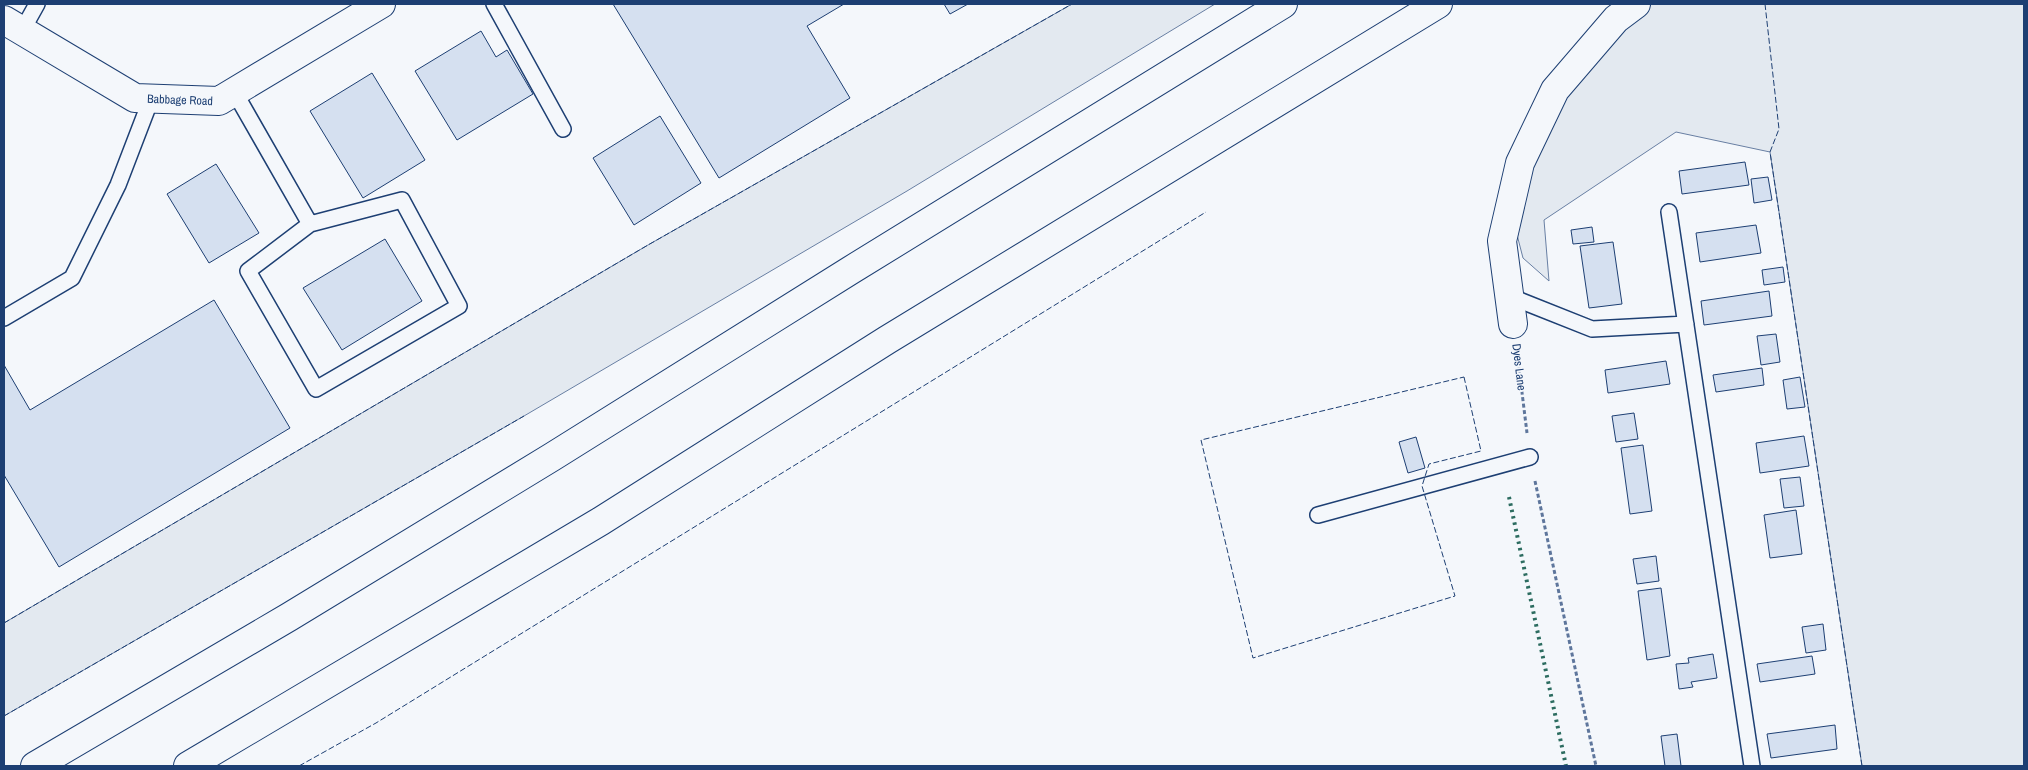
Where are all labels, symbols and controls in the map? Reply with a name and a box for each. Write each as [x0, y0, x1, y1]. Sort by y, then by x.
street label: Babbage Road [147, 91, 213, 109]
street label: Dyes Lane [1508, 343, 1530, 391]

